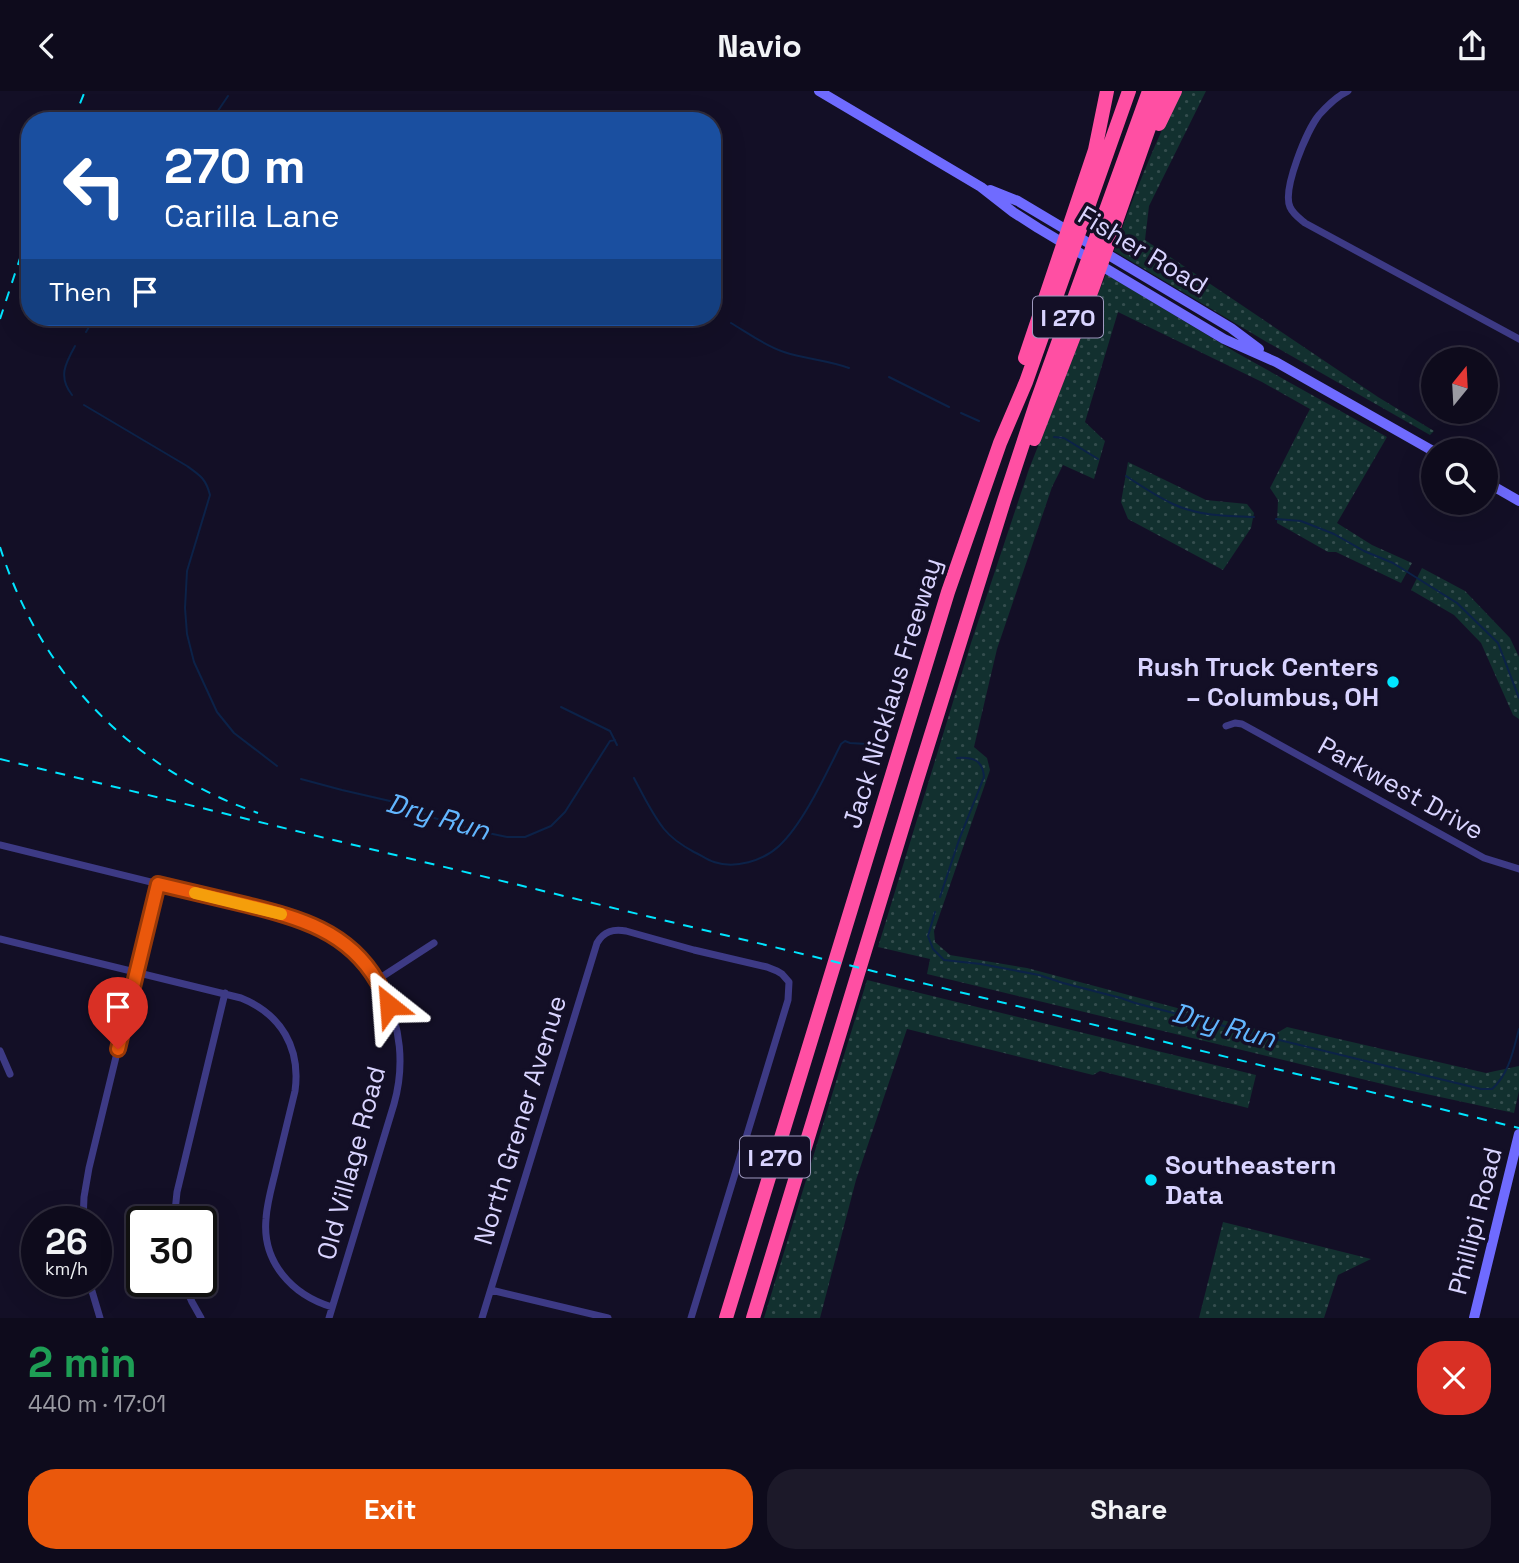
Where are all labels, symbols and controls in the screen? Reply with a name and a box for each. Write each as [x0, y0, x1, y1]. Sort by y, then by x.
text: Navio [717, 26, 802, 66]
icon: back [28, 27, 66, 65]
icon: share [1453, 27, 1491, 65]
text: 270 m [164, 135, 306, 197]
icon: left [49, 140, 140, 231]
text: Carilla Lane [164, 196, 340, 236]
street label: Fisher Road [1072, 198, 1214, 302]
icon: arrive [126, 273, 164, 311]
text: Then [49, 275, 112, 309]
road number: I 270 [1033, 297, 1103, 337]
north arrow [1421, 347, 1498, 423]
map controls [1421, 347, 1498, 515]
button: search [1421, 438, 1498, 515]
street label: Jack Nicklaus Freeway [835, 554, 949, 832]
place label: Rush Truck Centers – Columbus, OH [1137, 650, 1379, 714]
marker: Rush Truck Centers – Columbus, OH [1385, 674, 1401, 690]
street label: Parkwest Drive [1312, 728, 1490, 848]
water label: Dry Run [382, 784, 494, 848]
position arrow [352, 968, 426, 1042]
pin [88, 977, 148, 1049]
icon: arrive [99, 988, 137, 1026]
street label: North Grener Avenue [466, 991, 574, 1249]
water label: Dry Run [1168, 994, 1280, 1056]
street label: Old Village Road [309, 1062, 393, 1264]
road number: I 270 [740, 1137, 810, 1177]
street label: Phillipi Road [1440, 1144, 1510, 1298]
place label: Southeastern Data [1165, 1148, 1337, 1212]
marker: Southeastern Data [1143, 1172, 1159, 1188]
speed limit sign: 30 [126, 1206, 217, 1297]
text: 26 [45, 1220, 88, 1264]
text: km/h [45, 1257, 88, 1280]
text: 2 min [28, 1336, 137, 1389]
button: close [1417, 1341, 1491, 1415]
text: 440 m · 17:01 [28, 1389, 166, 1419]
button: Exit [28, 1469, 753, 1549]
button: Share [767, 1469, 1491, 1549]

